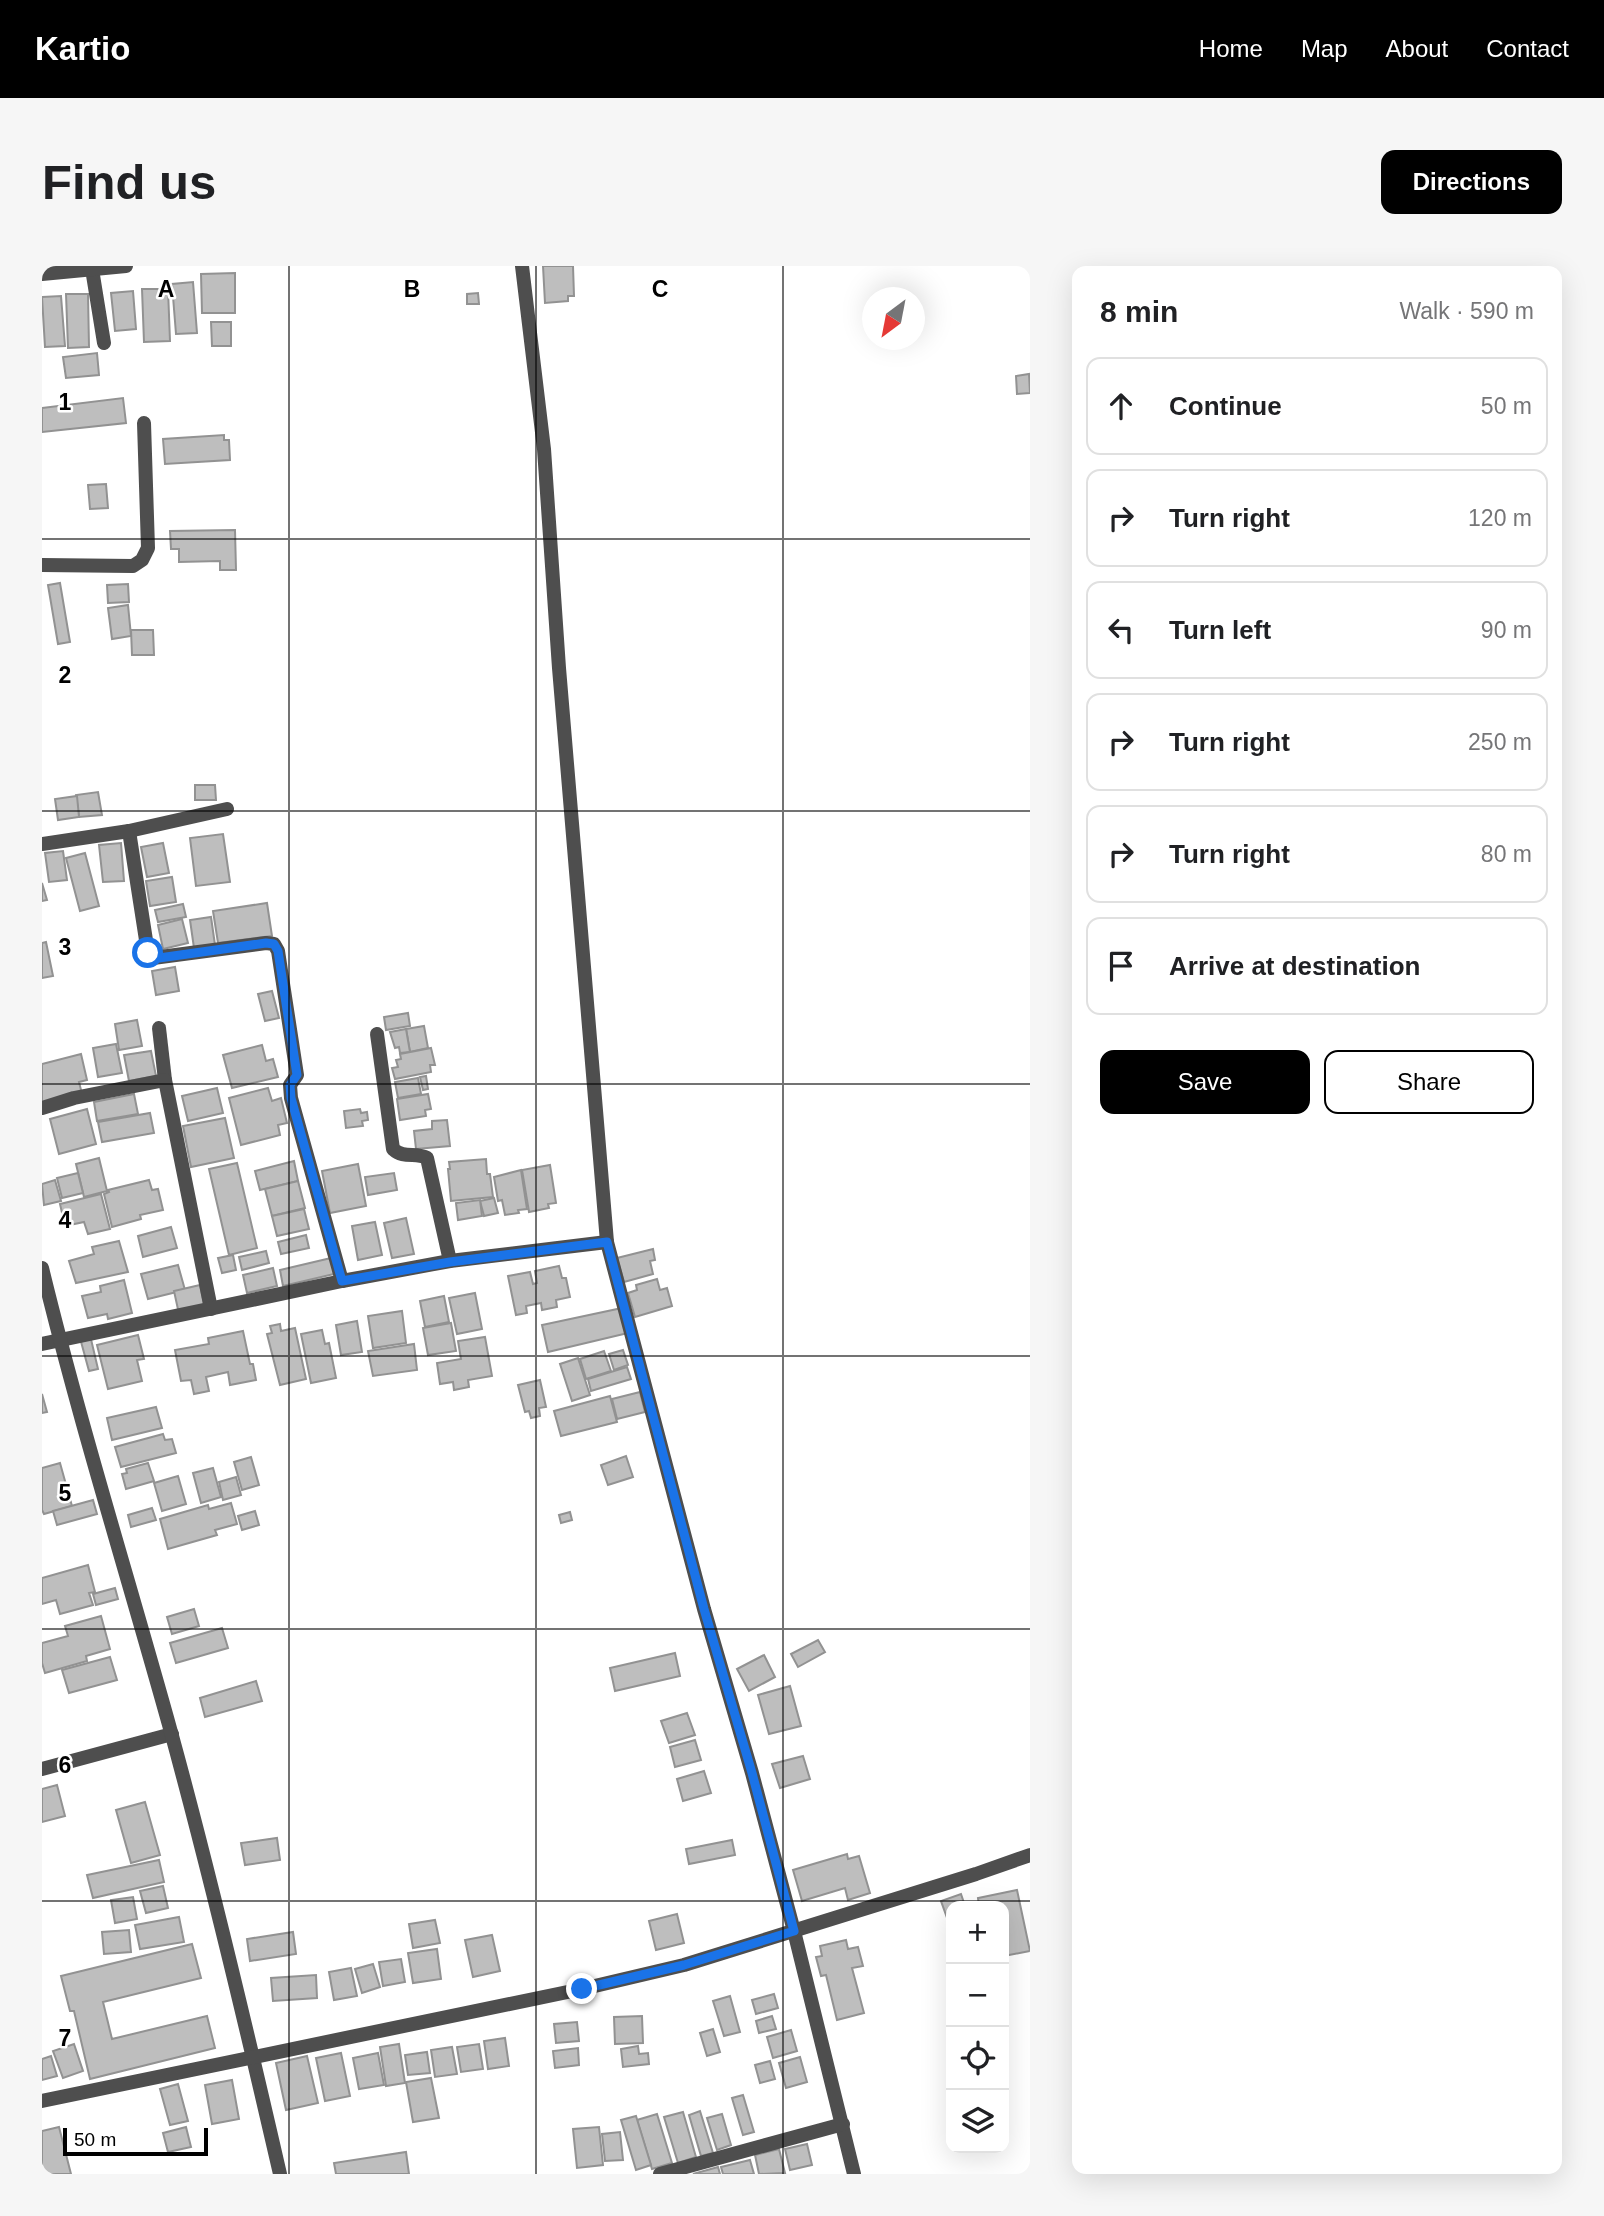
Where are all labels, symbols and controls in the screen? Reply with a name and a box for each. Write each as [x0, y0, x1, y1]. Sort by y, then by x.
text: Kartio [35, 30, 130, 67]
text: Home [1199, 35, 1263, 62]
text: Map [1301, 35, 1348, 62]
text: About [1386, 35, 1448, 62]
text: Contact [1486, 35, 1569, 62]
button: Directions [1381, 150, 1562, 214]
text: Find us [42, 155, 216, 209]
text: A [158, 276, 174, 302]
text: B [404, 276, 420, 302]
text: C [652, 276, 668, 302]
north arrow [862, 287, 925, 350]
text: 8 min [1100, 295, 1178, 328]
text: Walk · 590 m [1399, 298, 1534, 324]
icon: ahead [1102, 387, 1140, 425]
text: 1 [59, 389, 72, 415]
text: Continue [1169, 391, 1282, 421]
text: 50 m [1481, 393, 1532, 419]
icon: right [1102, 499, 1140, 537]
text: Turn right [1169, 503, 1290, 533]
text: 120 m [1468, 505, 1532, 531]
icon: left [1102, 611, 1140, 649]
text: Turn left [1169, 615, 1271, 645]
text: 90 m [1481, 617, 1532, 643]
text: 2 [59, 662, 71, 688]
icon: right [1102, 723, 1140, 761]
text: Turn right [1169, 727, 1290, 757]
text: 250 m [1468, 729, 1532, 755]
icon: right [1102, 835, 1140, 873]
text: Turn right [1169, 839, 1290, 869]
text: 80 m [1481, 841, 1532, 867]
text: 3 [59, 934, 71, 960]
route start [132, 937, 163, 968]
icon: arrive [1102, 947, 1140, 985]
text: Arrive at destination [1169, 951, 1420, 981]
button: Save [1100, 1050, 1310, 1114]
button: Share [1324, 1050, 1534, 1114]
text: 4 [59, 1207, 72, 1233]
text: 5 [59, 1480, 72, 1506]
text: 6 [59, 1752, 71, 1778]
map controls [946, 1901, 1009, 2153]
button: + [946, 1901, 1009, 1964]
button: − [946, 1964, 1009, 2027]
route end [566, 1973, 597, 2004]
text: 7 [59, 2025, 71, 2051]
button: locate [946, 2027, 1009, 2090]
button: layers [946, 2090, 1009, 2153]
scale bar [63, 2125, 208, 2157]
text: 50 m [74, 2129, 116, 2150]

